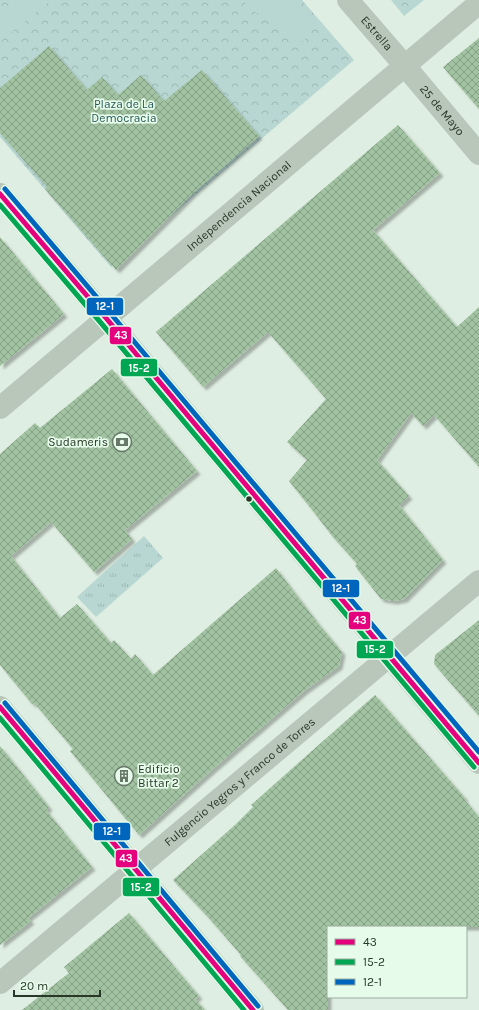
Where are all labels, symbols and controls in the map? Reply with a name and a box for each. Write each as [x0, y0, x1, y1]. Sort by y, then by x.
street label: Estrella [358, 13, 396, 54]
street label: 25 de Mayo [417, 82, 467, 138]
park label: Plaza de La Democracia [91, 97, 157, 125]
street label: Independencia Nacional [184, 158, 294, 254]
line badge: 12-1 [86, 297, 124, 316]
text: 12-1 [96, 300, 114, 313]
line badge: 43 [109, 326, 132, 345]
text: 43 [114, 329, 128, 342]
line badge: 15-2 [120, 358, 158, 377]
text: 15-2 [128, 362, 150, 375]
bank icon: Sudameris [111, 431, 133, 453]
place label: Sudameris [48, 435, 108, 449]
unlabelled marker [244, 494, 254, 504]
line badge: 12-1 [322, 579, 360, 598]
text: 12-1 [332, 582, 350, 595]
line badge: 43 [348, 611, 371, 630]
text: 43 [353, 614, 367, 627]
line badge: 15-2 [356, 640, 394, 659]
text: 15-2 [364, 643, 386, 656]
street label: Fulgencio Yegros y Franco de Torres [162, 715, 318, 849]
place label: Edificio Bittar 2 [138, 762, 179, 790]
building icon: Edificio Bittar 2 [113, 765, 135, 787]
line badge: 12-1 [93, 822, 131, 841]
text: 12-1 [103, 825, 121, 838]
line badge: 43 [115, 849, 138, 868]
text: 43 [119, 852, 133, 865]
line badge: 15-2 [122, 877, 160, 897]
text: 15-2 [130, 881, 152, 894]
legend [327, 926, 467, 998]
text: 43 [363, 935, 377, 949]
text: 15-2 [363, 955, 385, 969]
scale bar [14, 972, 100, 998]
text: 12-1 [363, 975, 382, 989]
text: 20 m [20, 979, 48, 993]

